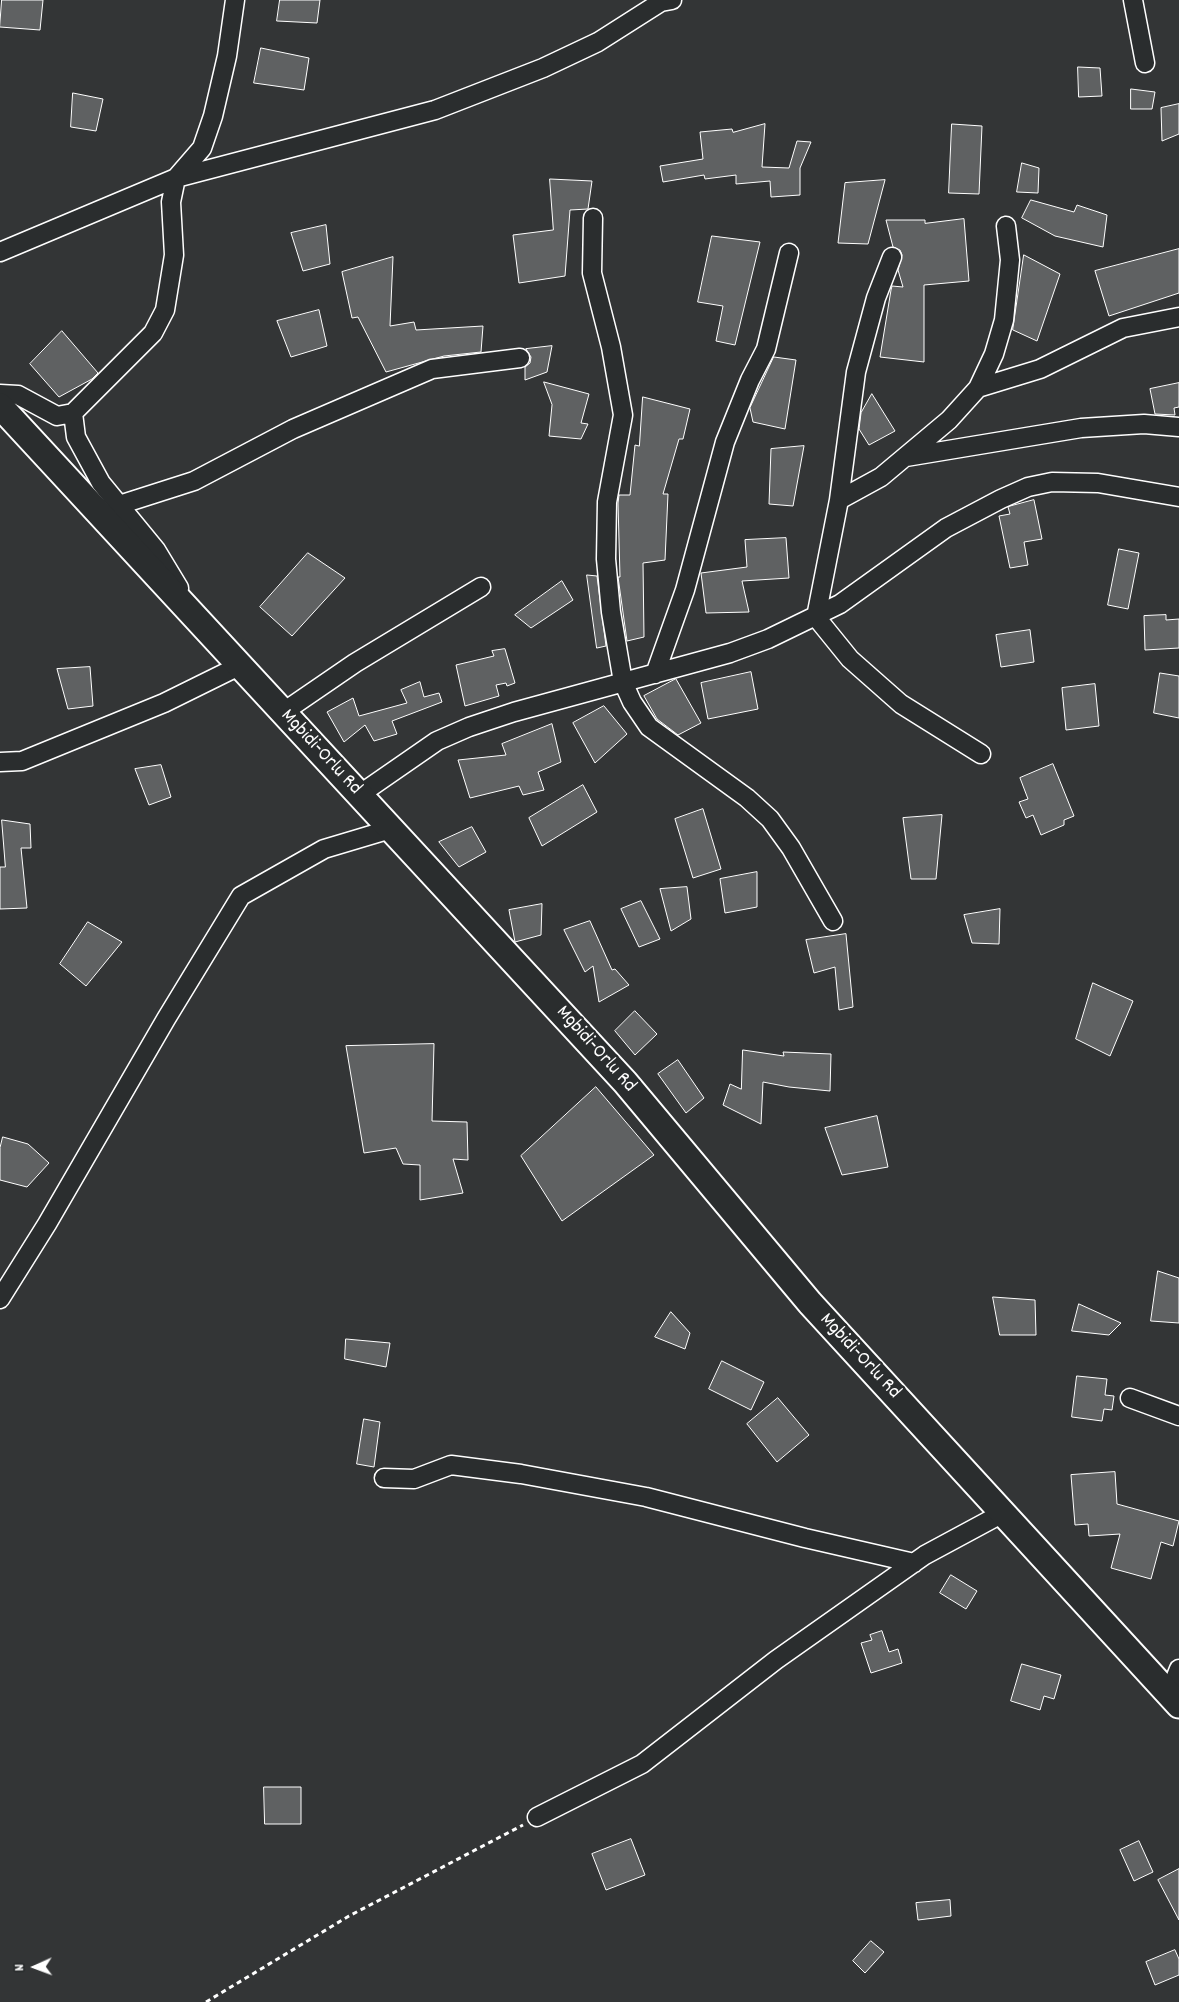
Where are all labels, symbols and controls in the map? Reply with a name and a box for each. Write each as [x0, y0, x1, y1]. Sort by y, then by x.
street label: Mgbidi-Orlu Rd [274, 705, 366, 801]
street label: Mgbidi-Orlu Rd [550, 1002, 640, 1098]
street label: Mgbidi-Orlu Rd [813, 1309, 905, 1405]
north arrow [10, 1942, 60, 1992]
text: N [10, 1964, 30, 1971]

